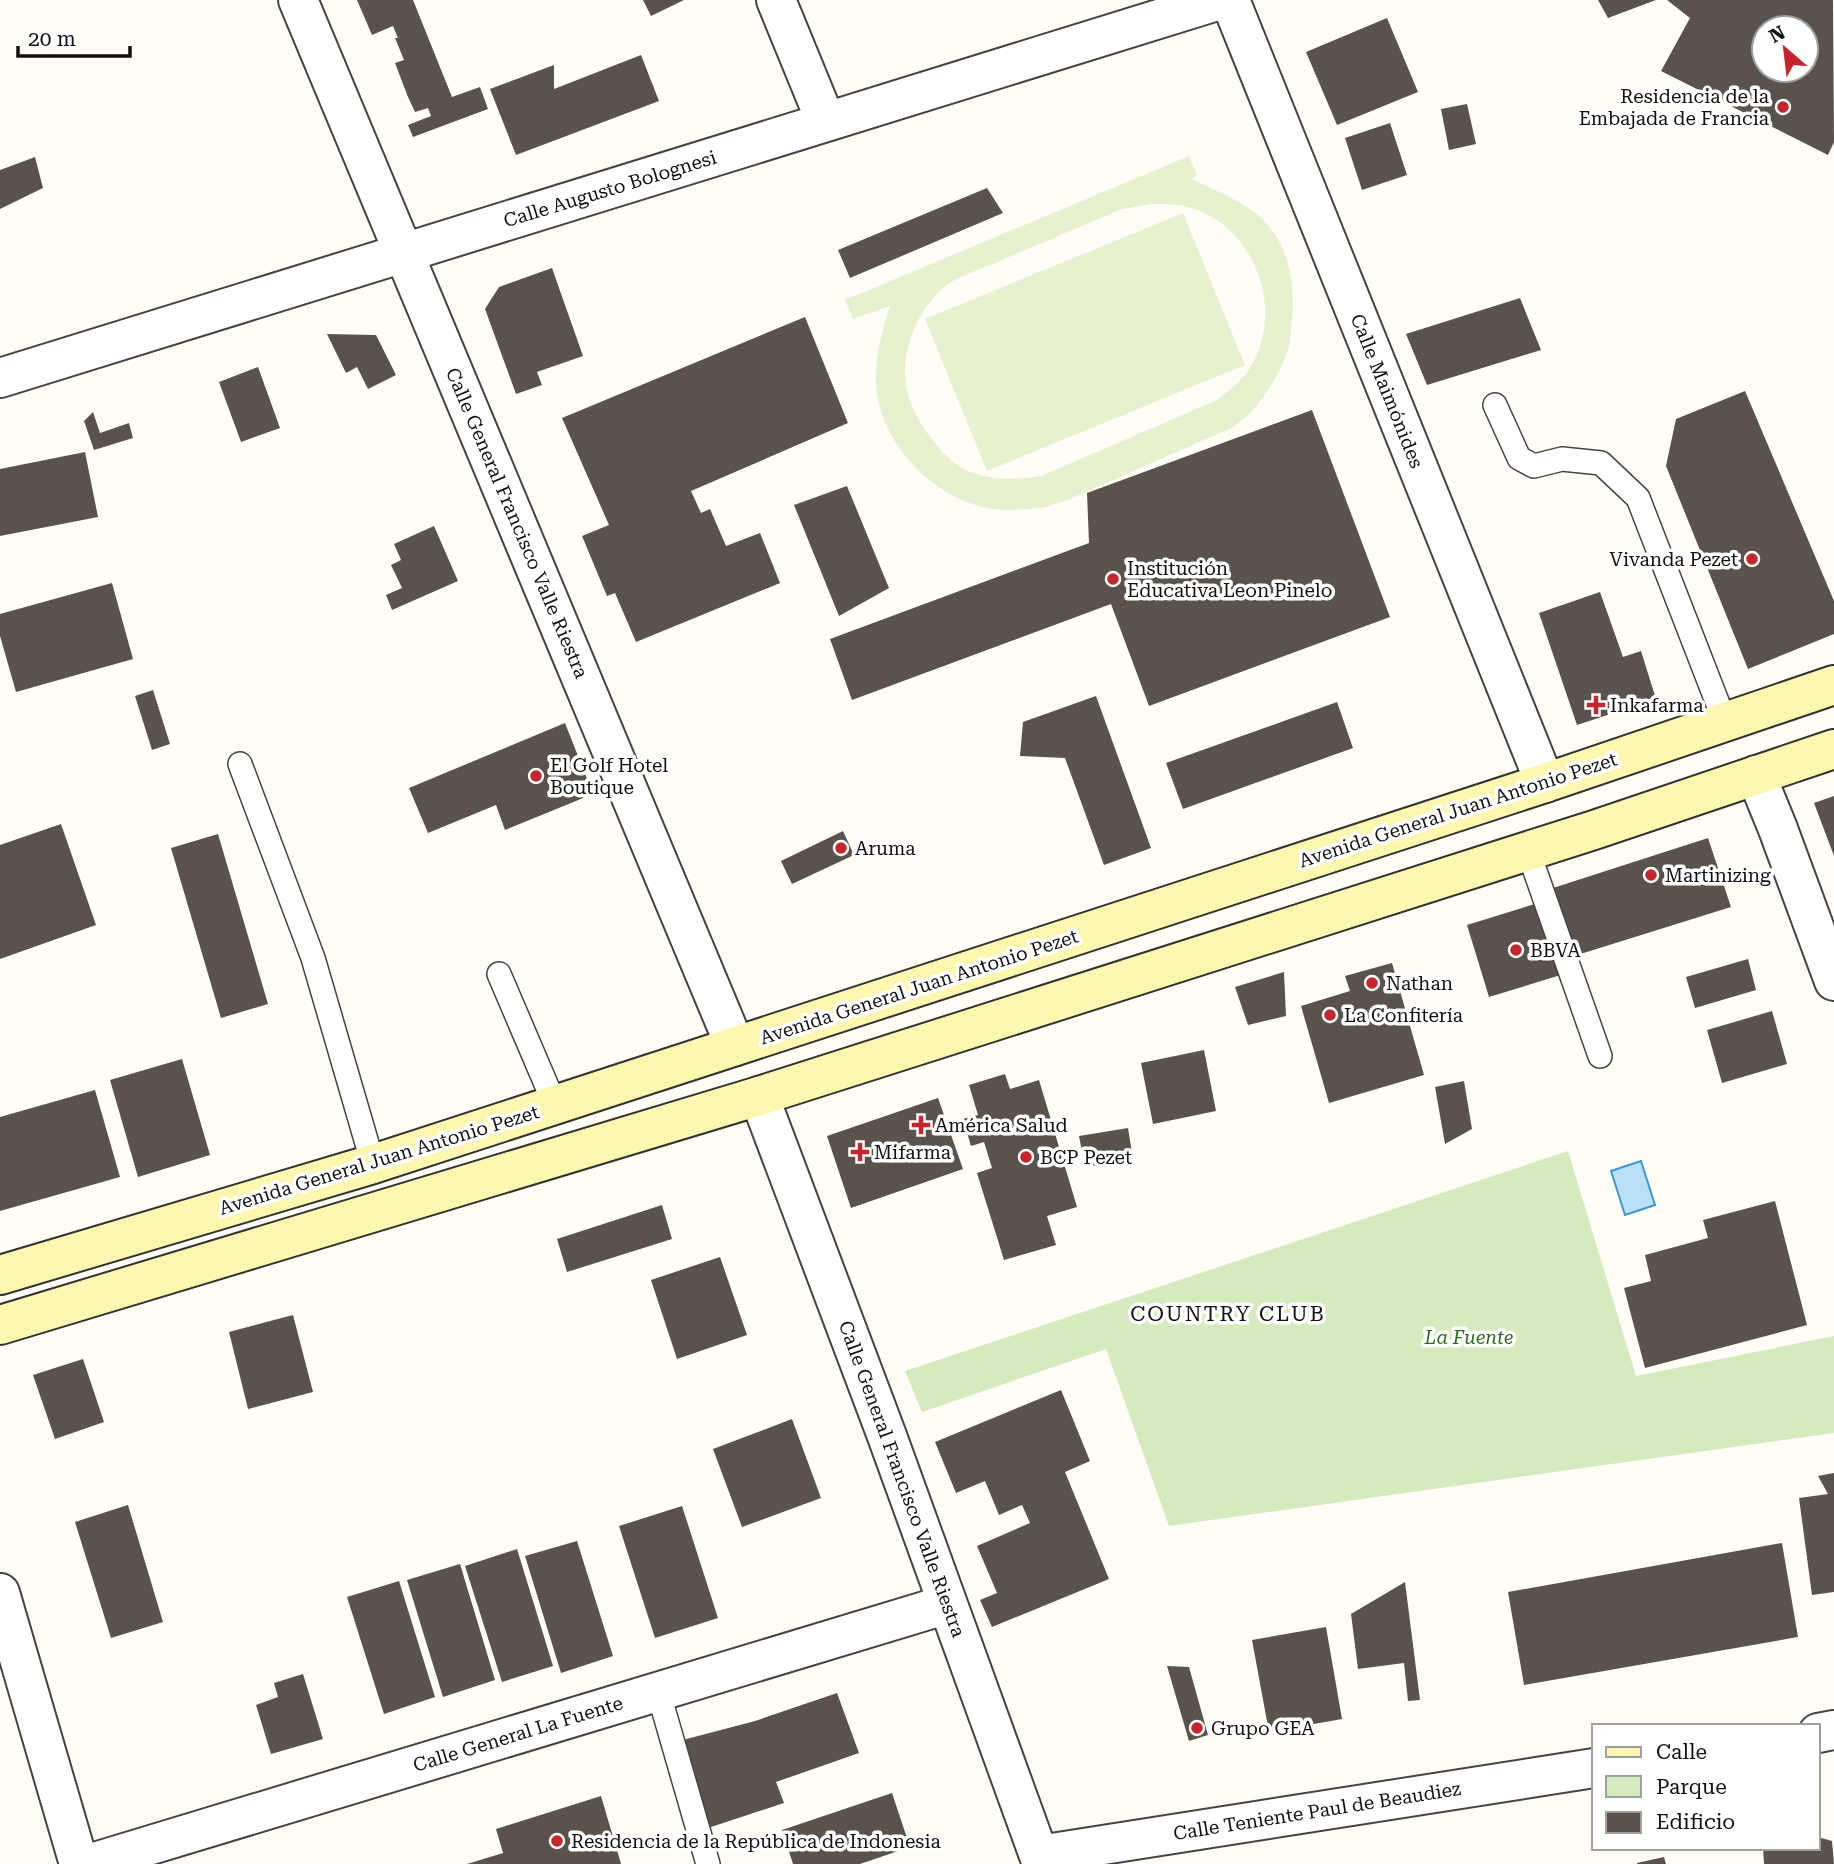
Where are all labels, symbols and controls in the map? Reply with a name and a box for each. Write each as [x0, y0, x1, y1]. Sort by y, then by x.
scale bar [18, 14, 130, 58]
north arrow [1750, 14, 1820, 84]
text: N [1765, 21, 1789, 48]
text: 20 m [28, 27, 76, 51]
place label: Residencia de la Embajada de Francia [1579, 85, 1770, 130]
marker: Residencia de la Embajada de Francia [1775, 99, 1791, 115]
street label: Calle Augusto Bolognesi [501, 146, 719, 232]
street label: Calle Maimónides [1346, 311, 1428, 471]
street label: Calle General Francisco Valle Riestra [441, 364, 593, 682]
place label: Vivanda Pezet [1610, 548, 1738, 571]
marker: Vivanda Pezet [1744, 551, 1760, 567]
place label: Institución Educativa Leon Pinelo [1127, 557, 1332, 602]
marker: Institución Educativa Leon Pinelo [1105, 571, 1121, 587]
place label: Inkafarma [1610, 694, 1704, 717]
marker: Inkafarma [1588, 697, 1604, 713]
street label: Avenida General Juan Antonio Pezet [1296, 748, 1620, 872]
place label: El Golf Hotel Boutique [550, 754, 668, 799]
marker: El Golf Hotel Boutique [528, 768, 544, 784]
place label: Aruma [855, 837, 916, 860]
marker: Aruma [833, 840, 849, 856]
place label: Martinizing [1665, 864, 1771, 887]
marker: Martinizing [1643, 867, 1659, 883]
street label: Avenida General Juan Antonio Pezet [757, 925, 1081, 1049]
place label: BBVA [1530, 939, 1581, 962]
marker: BBVA [1508, 942, 1524, 958]
place label: Nathan [1386, 972, 1453, 995]
marker: Nathan [1364, 975, 1380, 991]
place label: La Confitería [1344, 1004, 1464, 1027]
marker: La Confitería [1322, 1007, 1338, 1023]
street label: Avenida General Juan Antonio Pezet [216, 1100, 542, 1220]
place label: América Salud [935, 1114, 1068, 1137]
marker: América Salud [913, 1117, 929, 1133]
place label: Mifarma [874, 1141, 952, 1164]
marker: Mifarma [852, 1144, 868, 1160]
place label: BCP Pezet [1040, 1146, 1132, 1169]
marker: BCP Pezet [1018, 1149, 1034, 1165]
district label: COUNTRY CLUB [1130, 1302, 1326, 1326]
street label: Calle General Francisco Valle Riestra [834, 1318, 970, 1641]
park label: La Fuente [1424, 1326, 1514, 1349]
street label: Calle General La Fuente [410, 1691, 626, 1777]
place label: Grupo GEA [1211, 1717, 1315, 1740]
marker: Grupo GEA [1189, 1720, 1205, 1736]
legend [1592, 1724, 1820, 1850]
text: Calle [1656, 1740, 1707, 1764]
text: Parque [1656, 1775, 1727, 1799]
street label: Calle Teniente Paul de Beaudiez [1172, 1777, 1462, 1845]
text: Edificio [1656, 1810, 1735, 1834]
place label: Residencia de la República de Indonesia [571, 1830, 941, 1853]
marker: Residencia de la República de Indonesia [549, 1833, 565, 1849]

